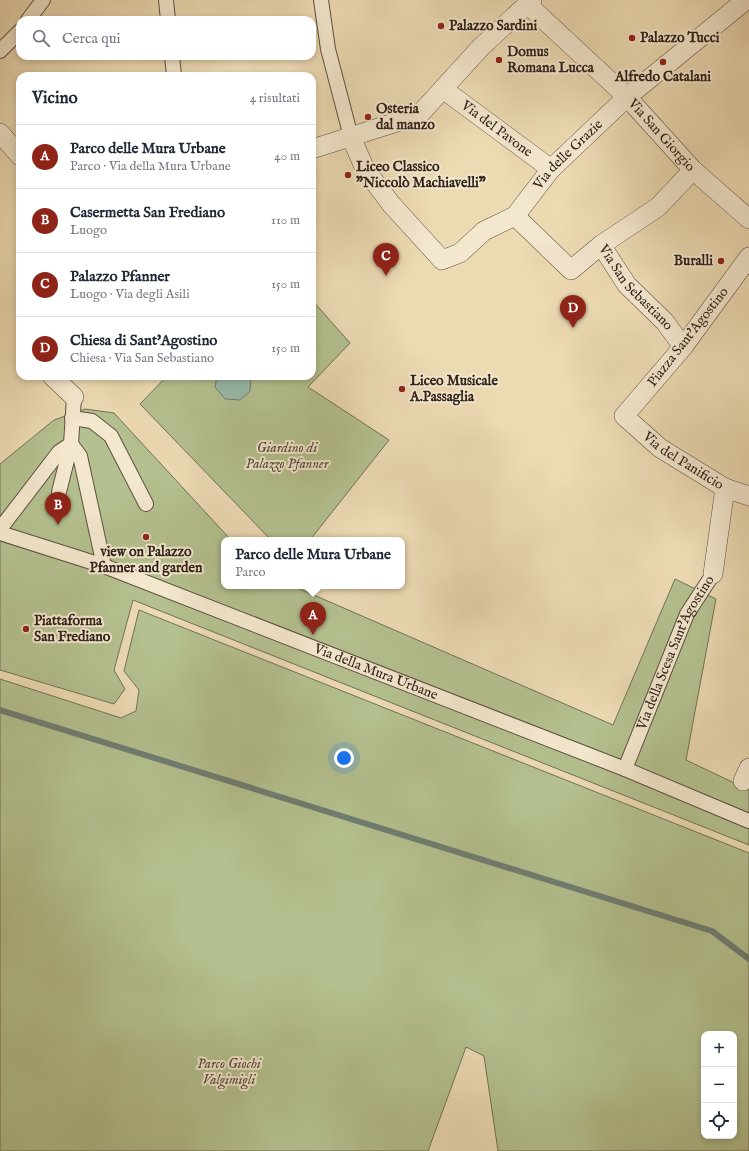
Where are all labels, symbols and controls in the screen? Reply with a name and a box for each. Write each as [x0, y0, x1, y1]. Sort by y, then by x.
search box [16, 16, 316, 60]
place label: Palazzo Sardini [449, 17, 538, 35]
marker: Palazzo Sardini [436, 21, 446, 31]
icon: search [30, 27, 52, 49]
text: Cerca qui [62, 29, 121, 48]
place label: Palazzo Tucci [640, 29, 720, 47]
marker: Palazzo Tucci [627, 33, 637, 43]
place label: Domus Romana Lucca [507, 43, 595, 77]
marker: Domus Romana Lucca [494, 55, 504, 65]
marker: Alfredo Catalani [658, 57, 668, 67]
place label: Alfredo Catalani [614, 68, 711, 86]
text: Vicino [32, 88, 78, 109]
text: 4 risultati [250, 90, 300, 107]
street label: Via San Giorgio [623, 94, 699, 176]
street label: Via del Pavone [457, 96, 537, 162]
place label: Osteria dal manzo [376, 100, 435, 134]
marker: Osteria dal manzo [363, 112, 373, 122]
street label: Via delle Grazie [529, 115, 607, 194]
text: Parco delle Mura Urbane [70, 139, 226, 158]
text: A [41, 148, 49, 165]
text: 40 m [274, 148, 300, 165]
text: Parco · Via della Mura Urbane [70, 158, 231, 175]
place label: Liceo Classico "Niccolò Machiavelli" [356, 158, 486, 192]
marker: Liceo Classico "Niccolò Machiavelli" [343, 170, 353, 180]
text: Casermetta San Frediano [70, 203, 225, 222]
text: B [41, 212, 49, 229]
text: 110 m [271, 212, 300, 229]
text: Luogo [70, 222, 107, 239]
street label: Via San Sebastiano [594, 240, 677, 334]
pin: C [373, 243, 399, 276]
place label: Buralli [674, 252, 713, 270]
marker: Buralli [716, 256, 726, 266]
text: Palazzo Pfanner [70, 267, 170, 286]
text: C [40, 276, 50, 293]
text: 150 m [271, 276, 300, 293]
street label: Piazza Sant'Agostino [643, 283, 733, 391]
text: Luogo · Via degli Asili [70, 286, 190, 303]
pin: D [560, 295, 586, 328]
text: Chiesa di Sant'Agostino [70, 331, 217, 350]
text: D [40, 340, 50, 357]
text: 150 m [271, 340, 300, 357]
text: Chiesa · Via San Sebastiano [70, 350, 214, 367]
place label: Liceo Musicale A.Passaglia [409, 372, 498, 406]
marker: Liceo Musicale A.Passaglia [397, 384, 407, 394]
street label: Via del Panificio [638, 427, 727, 494]
park label: Giardino di Palazzo Pfanner [246, 439, 330, 473]
pin: B [45, 492, 71, 525]
marker: view on Palazzo Pfanner and garden [141, 532, 151, 542]
popup [221, 537, 405, 589]
place label: view on Palazzo Pfanner and garden [90, 543, 203, 577]
text: Parco delle Mura Urbane [235, 545, 391, 564]
text: Parco [235, 564, 266, 581]
street label: Via della Scesa Sant'Agostino [632, 572, 719, 733]
pin: A [300, 602, 326, 635]
place label: Piattaforma San Frediano [34, 612, 111, 646]
marker: Piattaforma San Frediano [21, 624, 31, 634]
street label: Via della Mura Urbane [311, 639, 441, 704]
your location [334, 748, 354, 768]
map controls [701, 1031, 737, 1139]
button: + [701, 1031, 737, 1067]
park label: Parco Giochi Valgimigli [197, 1055, 262, 1090]
button: − [701, 1067, 737, 1103]
button: locate [701, 1103, 737, 1139]

